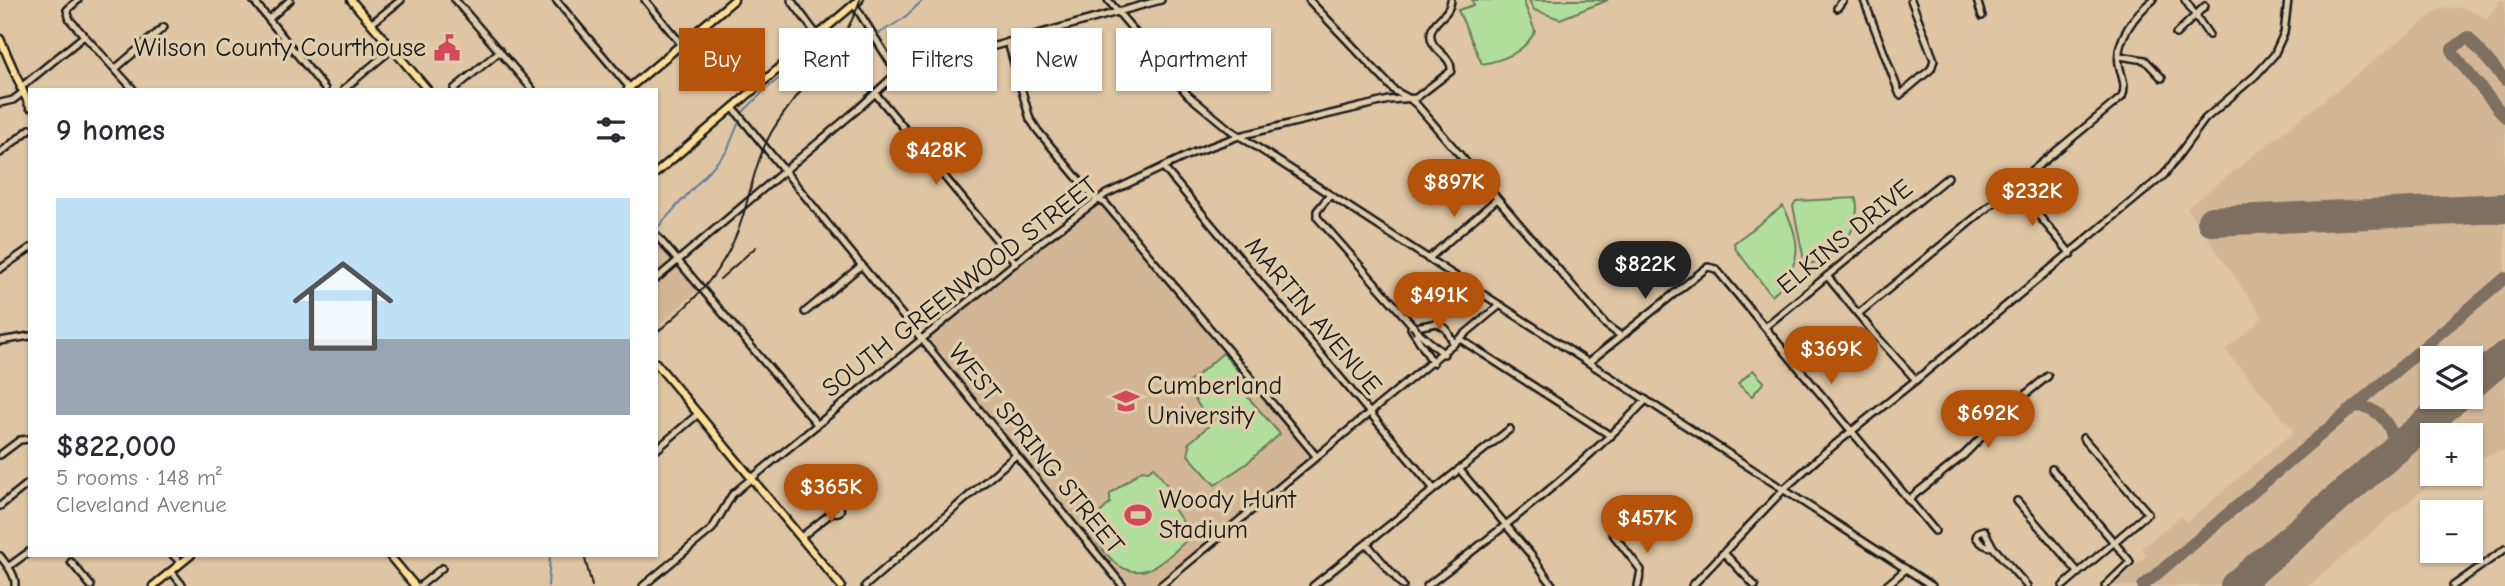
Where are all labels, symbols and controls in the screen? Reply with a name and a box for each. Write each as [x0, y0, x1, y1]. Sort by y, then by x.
chip: Buy [679, 28, 765, 91]
chip: Rent [779, 28, 873, 91]
chip: Filters [887, 28, 997, 91]
chip: New [1011, 28, 1102, 91]
chip: Apartment [1116, 28, 1271, 91]
place label: Wilson County Courthouse [134, 33, 426, 63]
public building icon: Wilson County Courthouse [432, 33, 462, 63]
icon: filters [592, 111, 630, 149]
text: 9 homes [56, 113, 165, 148]
pin: $428K [887, 128, 985, 187]
text: $428K [906, 136, 966, 163]
pin: $897K [1405, 160, 1503, 219]
text: $897K [1424, 168, 1484, 195]
pin: $232K [1983, 168, 2081, 228]
street label: SOUTH GREENWOOD STREET [816, 170, 1104, 404]
street label: ELKINS DRIVE [1771, 173, 1919, 301]
text: $232K [2001, 177, 2063, 204]
street label: MARTIN AVENUE [1238, 231, 1388, 401]
pin: $822K [1596, 242, 1694, 301]
icon: home [280, 243, 406, 369]
text: $822K [1614, 250, 1676, 277]
pin: $491K [1390, 272, 1488, 332]
text: $491K [1410, 281, 1468, 308]
pin: $369K [1782, 326, 1880, 386]
text: $369K [1800, 335, 1862, 362]
street label: WEST SPRING STREET [942, 338, 1130, 561]
map controls [2420, 346, 2483, 563]
button: layers [2420, 346, 2483, 409]
place label: Cumberland University [1147, 371, 1282, 431]
school or university icon: Cumberland University [1111, 386, 1141, 416]
pin: $692K [1939, 391, 2037, 450]
text: $692K [1957, 399, 2019, 426]
button: + [2420, 423, 2483, 486]
text: $822,000 [56, 429, 177, 464]
text: 5 rooms · 148 m² [56, 464, 222, 491]
pin: $365K [782, 464, 880, 524]
text: $365K [800, 473, 862, 500]
place label: Woody Hunt Stadium [1159, 485, 1298, 545]
text: Cleveland Avenue [56, 491, 227, 518]
pin: $457K [1598, 496, 1696, 555]
sports icon: Woody Hunt Stadium [1123, 500, 1153, 530]
button: − [2420, 500, 2483, 563]
text: $457K [1617, 504, 1677, 531]

